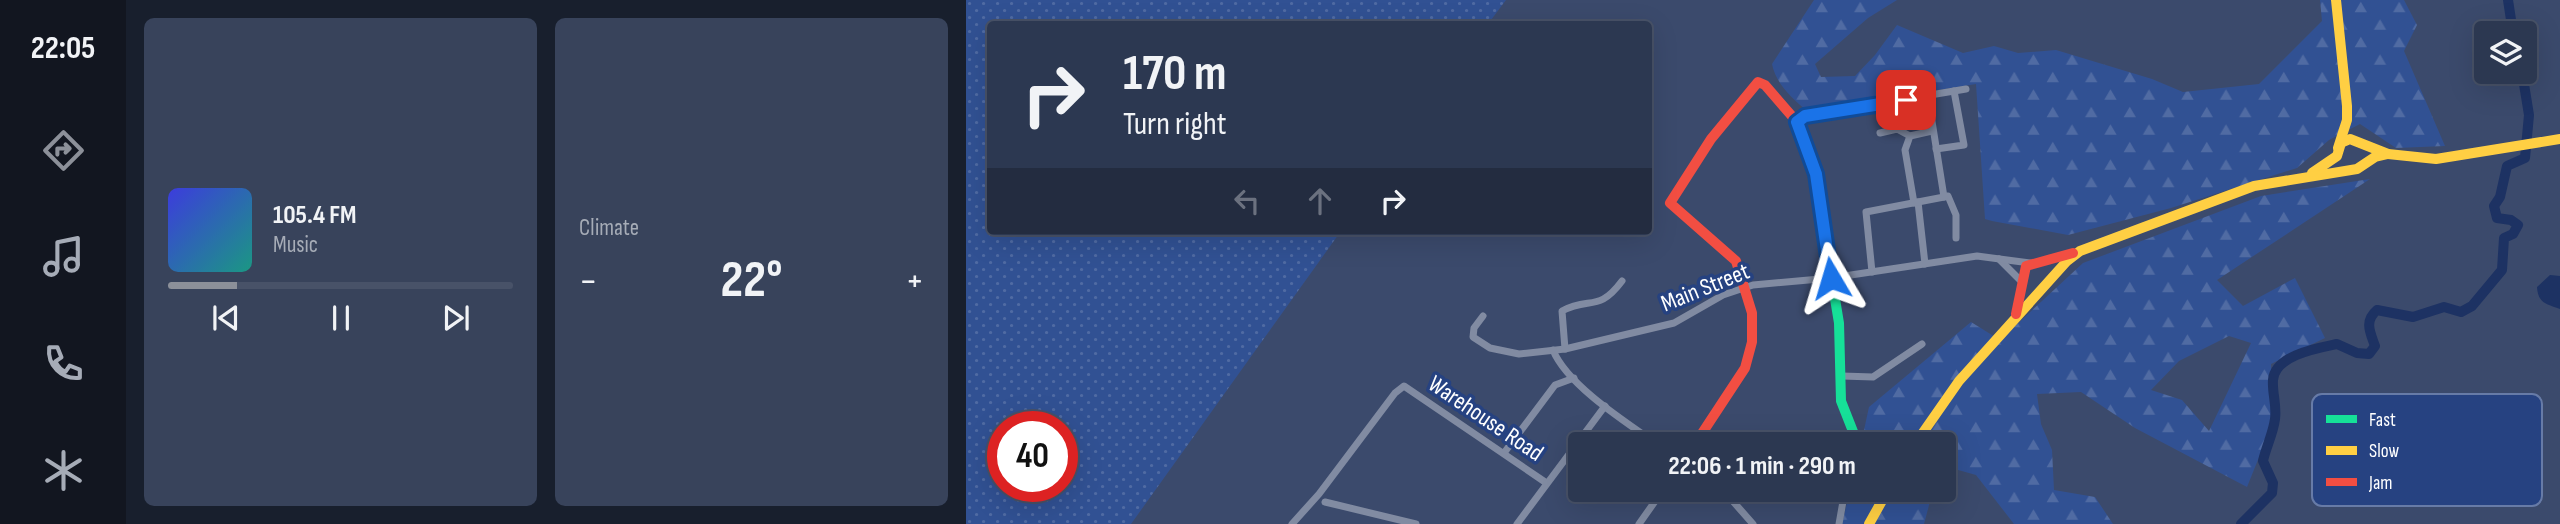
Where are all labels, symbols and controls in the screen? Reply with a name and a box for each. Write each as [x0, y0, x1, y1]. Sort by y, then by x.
map controls [2474, 21, 2537, 84]
button: layers [2474, 21, 2537, 84]
text: 22:05 [31, 29, 95, 68]
text: 170 m [1123, 45, 1227, 104]
icon: right [1008, 49, 1099, 140]
pin [1876, 70, 1936, 130]
icon: arrive [1887, 81, 1925, 119]
text: Turn right [1123, 105, 1227, 144]
icon: directions [39, 126, 88, 175]
icon: left [1228, 182, 1266, 220]
icon: ahead [1301, 182, 1339, 220]
icon: right [1374, 182, 1412, 220]
text: 105.4 FM [273, 200, 356, 231]
text: Climate [579, 214, 639, 242]
text: Music [273, 231, 318, 259]
icon: music [39, 232, 88, 281]
position arrow [1794, 241, 1868, 315]
text: 22° [720, 249, 783, 312]
street label: Main Street [1657, 257, 1754, 318]
text: − [579, 259, 598, 304]
text: + [905, 259, 924, 304]
icon: previous [207, 299, 245, 337]
icon: pause [322, 299, 360, 337]
icon: next [437, 299, 475, 337]
icon: phone [39, 339, 88, 388]
street label: Warehouse Road [1423, 369, 1549, 468]
legend [2312, 394, 2542, 506]
text: Fast [2369, 409, 2396, 432]
speed limit sign: 40 [987, 411, 1078, 502]
text: Slow [2369, 440, 2399, 463]
icon: climate [39, 446, 88, 495]
text: 22:06 · 1 min · 290 m [1668, 451, 1856, 482]
text: Jam [2368, 472, 2392, 495]

